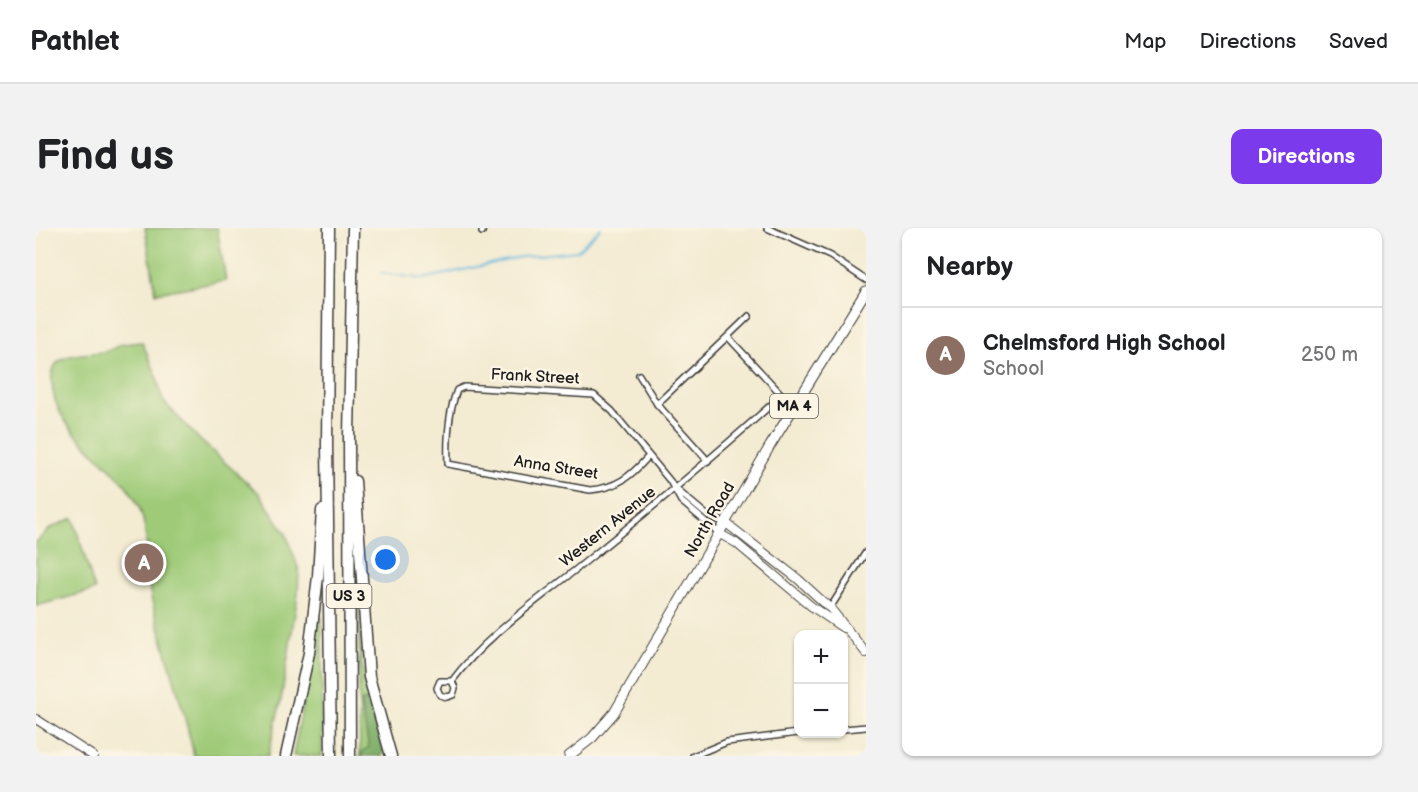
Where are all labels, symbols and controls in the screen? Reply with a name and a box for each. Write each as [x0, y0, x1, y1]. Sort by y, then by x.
text: Pathlet [30, 25, 119, 58]
text: Map [1124, 29, 1167, 54]
text: Directions [1200, 29, 1296, 54]
text: Saved [1329, 29, 1388, 54]
button: Directions [1231, 129, 1382, 184]
text: Find us [36, 131, 174, 182]
text: Nearby [926, 252, 1013, 283]
text: Chelmsford High School [983, 330, 1226, 357]
text: A [939, 343, 952, 367]
text: 250 m [1301, 343, 1358, 367]
text: School [983, 357, 1044, 381]
street label: Frank Street [490, 365, 580, 389]
road number: MA 4 [770, 394, 818, 418]
street label: Anna Street [513, 452, 599, 484]
street label: North Road [681, 479, 739, 561]
street label: Western Avenue [556, 482, 660, 571]
pin: A [124, 540, 164, 586]
your location [371, 545, 400, 574]
road number: US 3 [326, 584, 372, 608]
map controls [794, 630, 848, 738]
button: + [794, 630, 848, 684]
button: − [794, 684, 848, 738]

